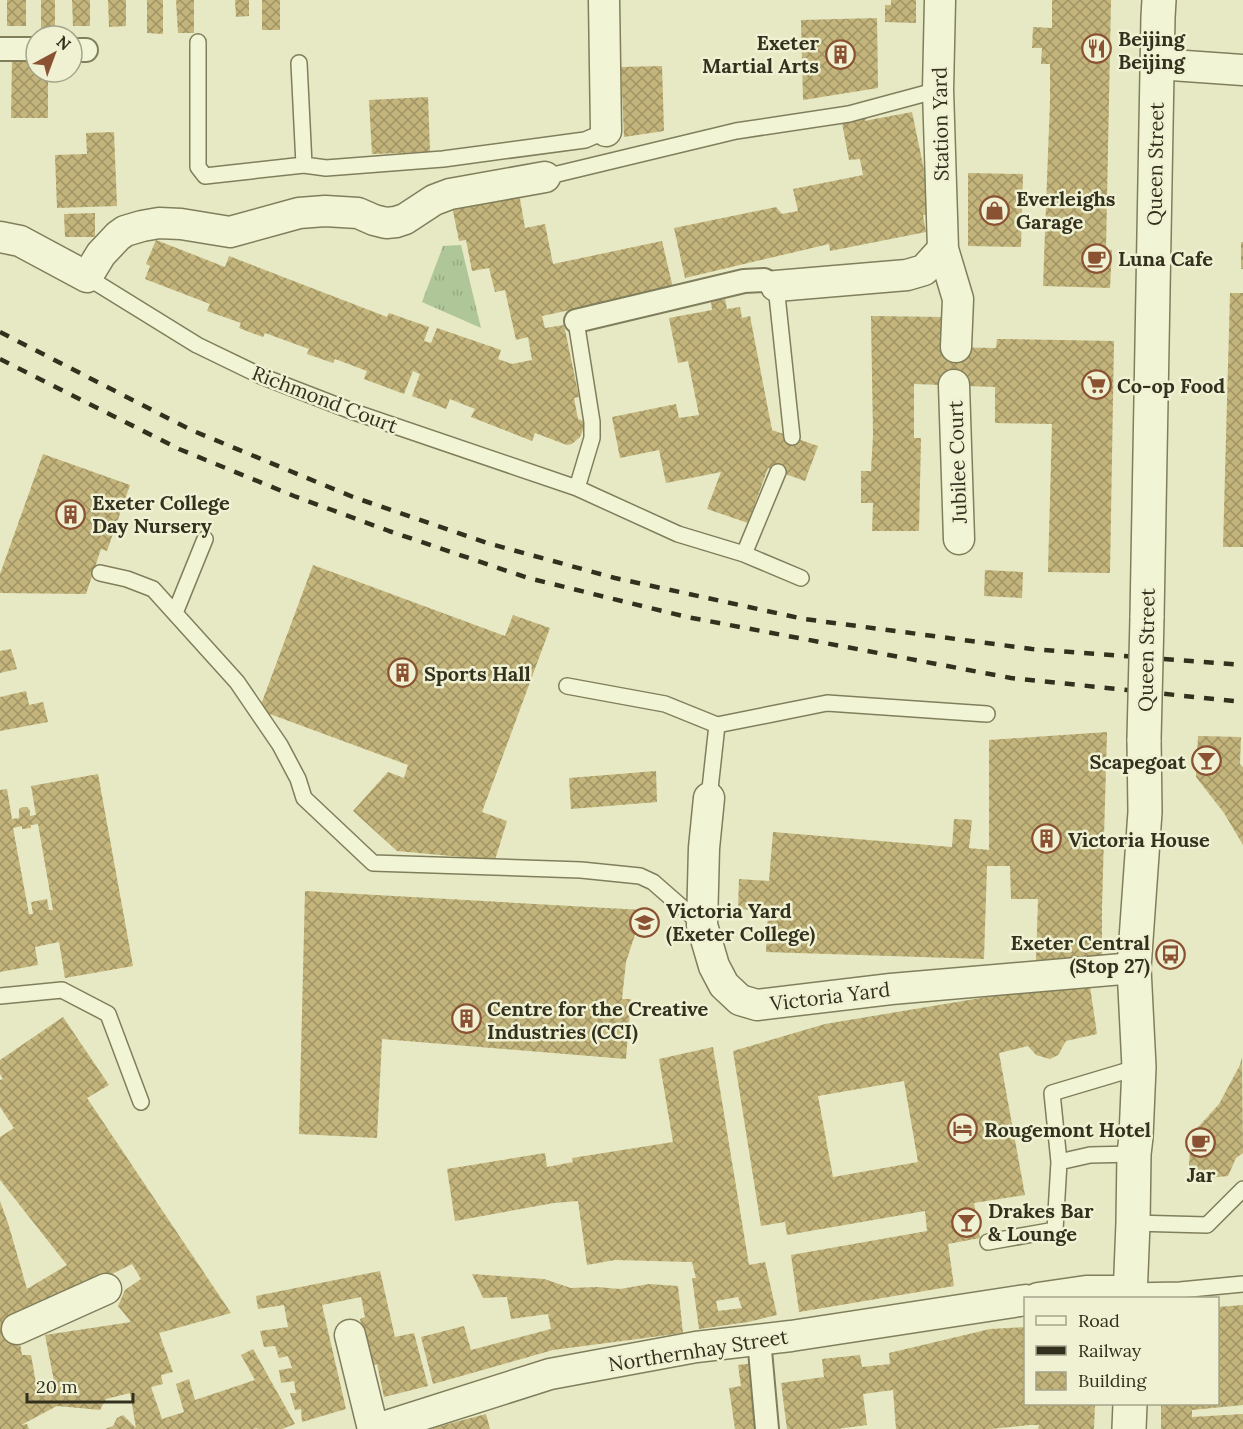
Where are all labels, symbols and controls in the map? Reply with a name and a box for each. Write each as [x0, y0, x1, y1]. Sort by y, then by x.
north arrow [24, 24, 84, 84]
place label: Beijing Beijing [1118, 26, 1186, 74]
place label: Exeter Martial Arts [702, 30, 819, 78]
text: N [53, 31, 75, 54]
restaurant icon: Beijing Beijing [1081, 33, 1113, 65]
building icon: Exeter Martial Arts [824, 38, 856, 70]
street label: Station Yard [927, 67, 953, 181]
street label: Queen Street [1141, 102, 1169, 226]
place label: Everleighs Garage [1016, 186, 1116, 234]
shop icon: Everleighs Garage [979, 194, 1011, 226]
cafe icon: Luna Cafe [1081, 242, 1113, 274]
place label: Luna Cafe [1118, 246, 1213, 271]
street label: Richmond Court [249, 360, 402, 438]
supermarket icon: Co-op Food [1080, 369, 1112, 401]
place label: Co-op Food [1117, 373, 1225, 398]
street label: Jubilee Court [942, 400, 972, 525]
place label: Exeter College Day Nursery [92, 490, 230, 538]
building icon: Exeter College Day Nursery [55, 498, 87, 530]
street label: Queen Street [1132, 588, 1160, 712]
building icon: Sports Hall [387, 657, 419, 689]
place label: Sports Hall [424, 661, 531, 686]
bar icon: Scapegoat [1191, 745, 1223, 777]
place label: Scapegoat [1089, 749, 1187, 774]
building icon: Victoria House [1031, 823, 1063, 855]
place label: Victoria House [1068, 827, 1210, 852]
place label: Victoria Yard (Exeter College) [666, 898, 815, 947]
school or university icon: Victoria Yard (Exeter College) [629, 906, 661, 938]
place label: Exeter Central (Stop 27) [1011, 930, 1150, 979]
bus stop icon: Exeter Central (Stop 27) [1155, 938, 1187, 970]
street label: Victoria Yard [768, 976, 891, 1016]
place label: Centre for the Creative Industries (CCI) [487, 996, 709, 1045]
building icon: Centre for the Creative Industries (CCI) [450, 1003, 482, 1035]
hotel icon: Rougemont Hotel [947, 1113, 979, 1145]
place label: Rougemont Hotel [984, 1117, 1151, 1142]
cafe icon: Jar [1185, 1127, 1217, 1159]
place label: Jar [1187, 1162, 1216, 1187]
place label: Drakes Bar & Lounge [988, 1198, 1094, 1246]
bar icon: Drakes Bar & Lounge [951, 1206, 983, 1238]
legend [1024, 1297, 1219, 1405]
text: Road [1078, 1309, 1120, 1332]
street label: Northernhay Street [606, 1323, 790, 1377]
text: Railway [1078, 1339, 1142, 1362]
scale bar [27, 1366, 134, 1404]
text: Building [1078, 1369, 1148, 1392]
text: 20 m [36, 1375, 78, 1398]

